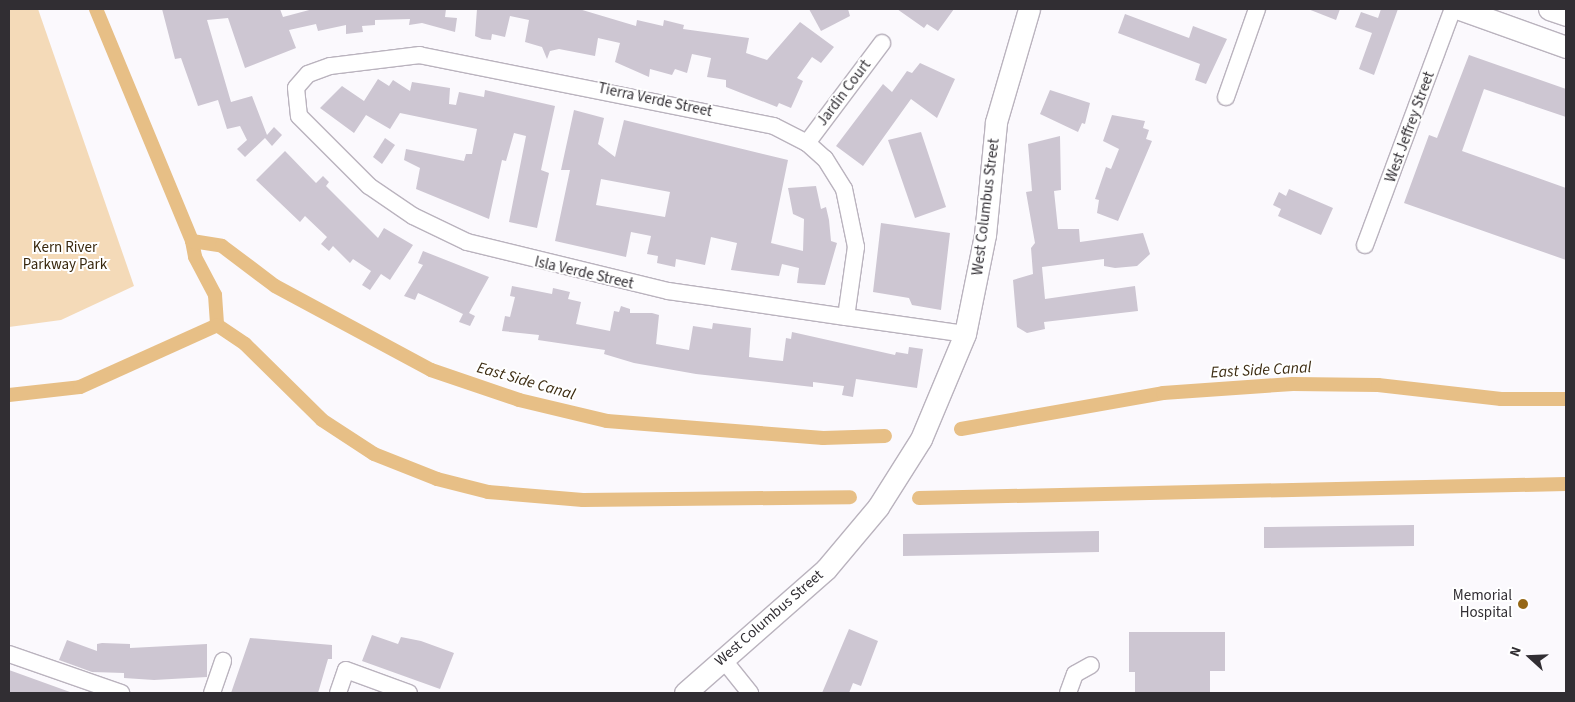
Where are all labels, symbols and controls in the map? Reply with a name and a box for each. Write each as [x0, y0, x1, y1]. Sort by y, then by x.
street label: Jardin Court [813, 56, 875, 130]
street label: West Jeffrey Street [1382, 69, 1438, 185]
street label: Tierra Verde Street [596, 79, 714, 121]
street label: West Columbus Street [969, 138, 1003, 276]
park label: Kern River Parkway Park [23, 238, 107, 273]
street label: Isla Verde Street [533, 253, 635, 293]
water label: East Side Canal [475, 358, 577, 404]
water label: East Side Canal [1210, 358, 1312, 382]
street label: West Columbus Street [711, 566, 827, 670]
place label: Memorial Hospital [1453, 586, 1512, 621]
marker: Memorial Hospital [1516, 597, 1530, 611]
north arrow [1505, 632, 1555, 682]
text: N [1505, 644, 1527, 660]

